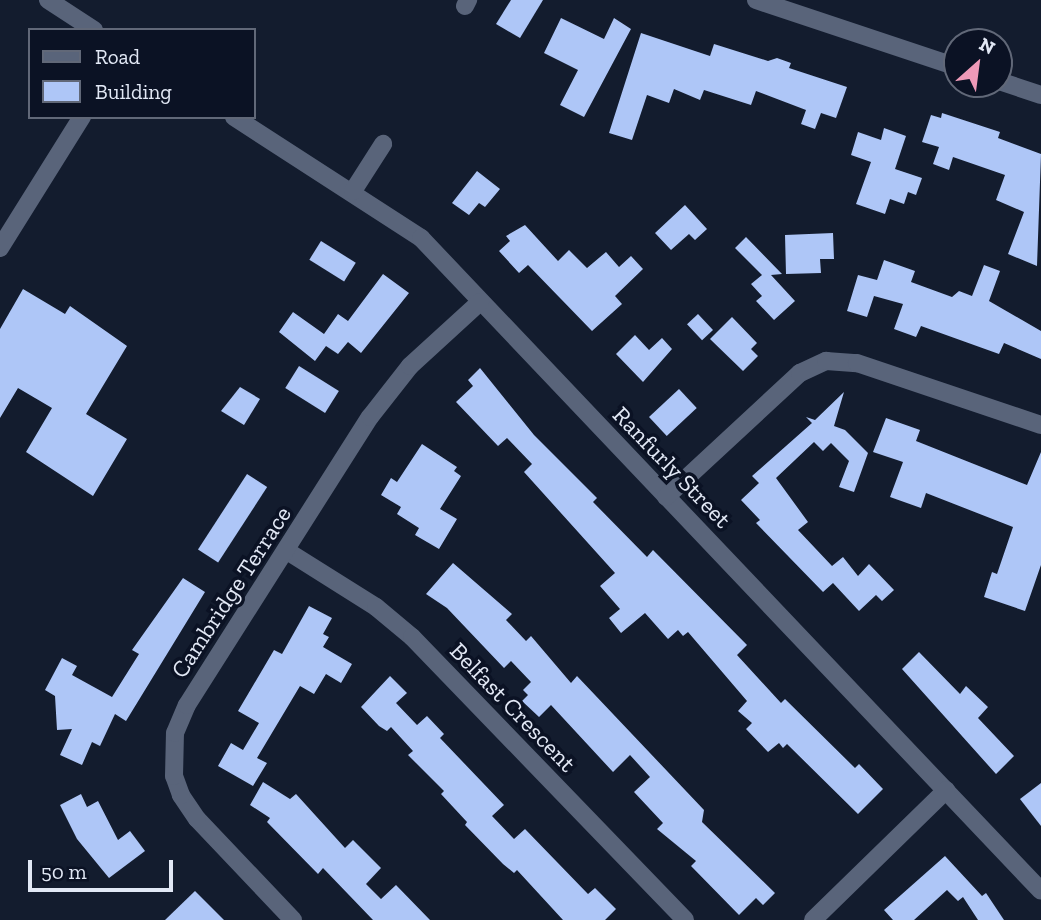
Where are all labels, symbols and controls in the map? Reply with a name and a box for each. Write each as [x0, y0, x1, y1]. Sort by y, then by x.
legend [28, 28, 256, 119]
north arrow [943, 28, 1013, 98]
text: N [975, 32, 999, 59]
text: Road [95, 44, 140, 69]
text: Building [95, 79, 172, 104]
street label: Ranfurly Street [607, 400, 737, 534]
street label: Cambridge Terrace [165, 501, 297, 683]
street label: Belfast Crescent [444, 636, 582, 778]
scale bar [32, 846, 177, 890]
text: 50 m [41, 859, 87, 884]

